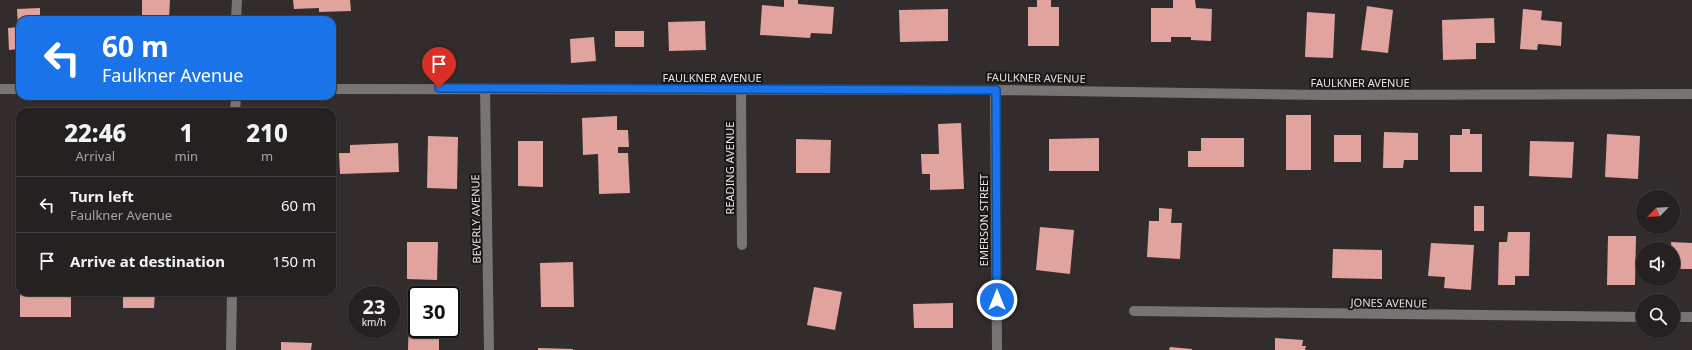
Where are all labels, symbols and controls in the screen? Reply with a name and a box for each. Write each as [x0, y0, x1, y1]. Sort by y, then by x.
text: 60 m [102, 27, 169, 65]
icon: left [36, 32, 88, 84]
pin [422, 47, 456, 88]
icon: arrive [428, 53, 450, 75]
text: Faulkner Avenue [102, 63, 243, 87]
street label: FAULKNER AVENUE [986, 69, 1086, 86]
street label: FAULKNER AVENUE [662, 70, 762, 85]
street label: FAULKNER AVENUE [1310, 75, 1410, 90]
text: 22:46 [64, 116, 126, 149]
text: 1 [179, 116, 193, 149]
text: 210 [246, 116, 288, 149]
street label: READING AVENUE [722, 122, 737, 214]
text: Arrival [75, 147, 115, 165]
text: min [175, 147, 198, 165]
text: m [261, 147, 273, 165]
street label: BEVERLY AVENUE [467, 174, 484, 264]
street label: EMERSON STREET [976, 174, 991, 266]
text: Turn left [70, 186, 134, 206]
north arrow [1636, 190, 1680, 234]
map controls [1636, 190, 1680, 338]
icon: left [36, 194, 58, 216]
text: 60 m [281, 195, 316, 215]
text: Faulkner Avenue [70, 206, 172, 224]
button: sound [1636, 242, 1680, 286]
icon: arrive [36, 250, 58, 272]
text: Arrive at destination [70, 251, 225, 271]
text: 150 m [272, 251, 316, 271]
position arrow [976, 279, 1018, 321]
speed limit sign: 30 [408, 286, 460, 338]
text: 23 [363, 293, 385, 320]
street label: JONES AVENUE [1349, 294, 1428, 311]
button: search [1636, 294, 1680, 338]
text: km/h [362, 315, 386, 329]

